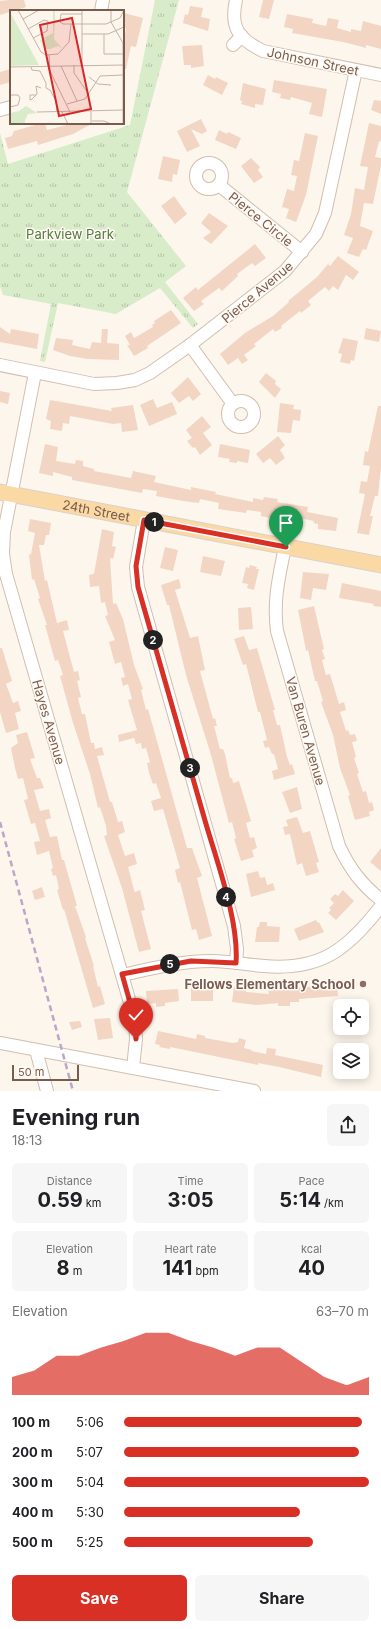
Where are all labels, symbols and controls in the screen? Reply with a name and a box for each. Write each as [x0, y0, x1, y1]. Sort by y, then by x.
inset map [10, 10, 124, 124]
street label: Johnson Street [266, 43, 360, 79]
street label: Pierce Circle [226, 188, 296, 250]
park label: Parkview Park [26, 226, 114, 242]
street label: Pierce Avenue [218, 258, 296, 326]
street label: 24th Street [61, 496, 131, 525]
pin [269, 506, 303, 547]
pin: 1 [144, 512, 164, 532]
icon: arrive [275, 512, 297, 534]
text: 1 [152, 515, 156, 529]
pin: 2 [143, 630, 163, 650]
text: 2 [150, 633, 156, 647]
street label: Van Buren Avenue [283, 675, 329, 787]
street label: Hayes Avenue [29, 678, 69, 766]
pin: 3 [180, 758, 200, 778]
text: 3 [186, 761, 194, 775]
pin: 4 [216, 887, 236, 907]
text: 4 [222, 890, 230, 904]
pin: 5 [160, 954, 180, 974]
text: 5 [166, 957, 174, 971]
place label: Fellows Elementary School [184, 976, 355, 992]
marker: Fellows Elementary School [358, 979, 368, 989]
pin [119, 998, 153, 1039]
map controls [333, 999, 369, 1079]
button: locate [333, 999, 369, 1035]
icon: check [125, 1004, 147, 1026]
button: layers [333, 1043, 369, 1079]
scale bar [12, 1063, 79, 1082]
text: 50 m [18, 1065, 44, 1079]
text: Evening run [12, 1104, 140, 1130]
button: share [327, 1104, 369, 1146]
text: 18:13 [12, 1132, 42, 1148]
text: Distance [47, 1174, 92, 1188]
text: Time [178, 1174, 203, 1188]
text: Pace [299, 1174, 324, 1188]
text: 0.59 [37, 1188, 83, 1212]
text: 3:05 [168, 1188, 213, 1212]
text: 5:14 [279, 1188, 321, 1212]
text: km [83, 1196, 102, 1210]
text: /km [321, 1196, 344, 1210]
text: Elevation [46, 1242, 93, 1256]
text: Heart rate [164, 1242, 217, 1256]
text: kcal [301, 1242, 322, 1256]
text: 8 [57, 1256, 70, 1280]
text: 141 [162, 1256, 192, 1280]
text: 40 [298, 1256, 325, 1280]
text: m [70, 1264, 82, 1278]
text: bpm [192, 1264, 219, 1278]
text: Elevation [12, 1303, 68, 1319]
text: 63–70 m [316, 1303, 369, 1319]
text: 100 m [12, 1414, 50, 1430]
text: 5:06 [76, 1414, 104, 1430]
text: 200 m [12, 1444, 53, 1460]
text: 5:07 [76, 1444, 103, 1460]
text: 300 m [12, 1474, 53, 1490]
text: 5:04 [76, 1474, 104, 1490]
text: 400 m [12, 1504, 53, 1520]
text: 5:30 [76, 1504, 104, 1520]
text: 500 m [12, 1534, 53, 1550]
text: 5:25 [76, 1534, 103, 1550]
button: Save [12, 1575, 187, 1621]
button: Share [195, 1575, 369, 1621]

